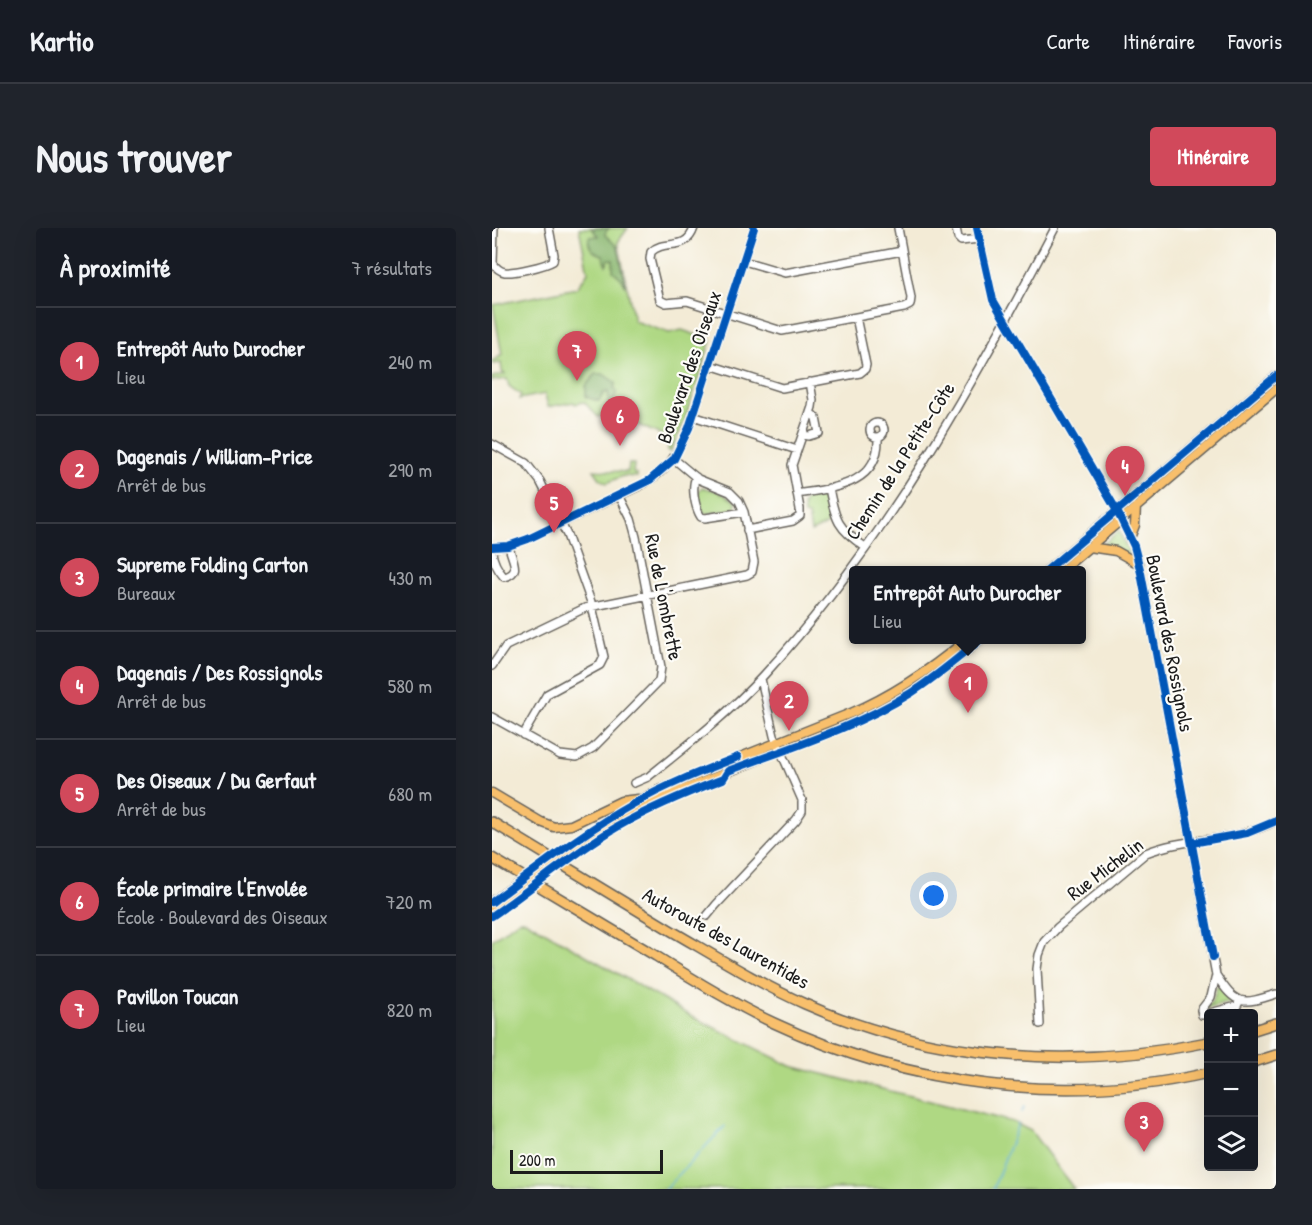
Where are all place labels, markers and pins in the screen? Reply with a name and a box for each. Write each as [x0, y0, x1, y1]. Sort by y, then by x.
pin: 7 [558, 332, 596, 381]
pin: 6 [600, 396, 640, 446]
pin: 4 [1106, 446, 1144, 496]
pin: 5 [534, 484, 574, 533]
pin: 1 [948, 664, 988, 713]
pin: 2 [770, 682, 808, 731]
pin: 3 [1124, 1102, 1164, 1152]

